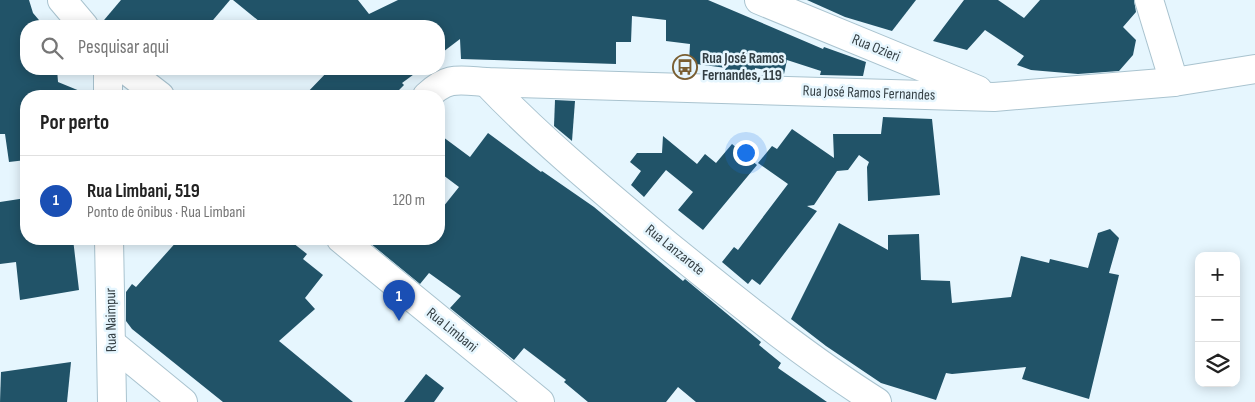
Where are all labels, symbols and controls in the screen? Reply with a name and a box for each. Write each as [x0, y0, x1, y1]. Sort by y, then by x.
search box [20, 20, 445, 75]
street label: Rua Ozieri [849, 30, 903, 66]
icon: search [38, 34, 66, 62]
text: Pesquisar aqui [78, 36, 169, 59]
place label: Rua José Ramos Fernandes, 119 [702, 49, 785, 85]
bus stop icon: Rua José Ramos Fernandes, 119 [672, 54, 698, 80]
street label: Rua José Ramos Fernandes [802, 81, 936, 105]
text: Por perto [40, 110, 109, 135]
your location [733, 140, 759, 166]
text: Rua Limbani, 519 [87, 180, 200, 203]
text: 1 [53, 191, 59, 210]
text: 120 m [393, 191, 425, 210]
text: Ponto de ônibus · Rua Limbani [87, 203, 245, 222]
street label: Rua Lanzarote [641, 220, 709, 280]
map controls [1195, 252, 1240, 387]
button: + [1195, 252, 1240, 297]
pin: 1 [383, 280, 415, 321]
street label: Rua Naimpur [101, 287, 121, 352]
button: − [1195, 297, 1240, 342]
street label: Rua Limbani [423, 304, 482, 357]
button: layers [1195, 342, 1240, 387]

